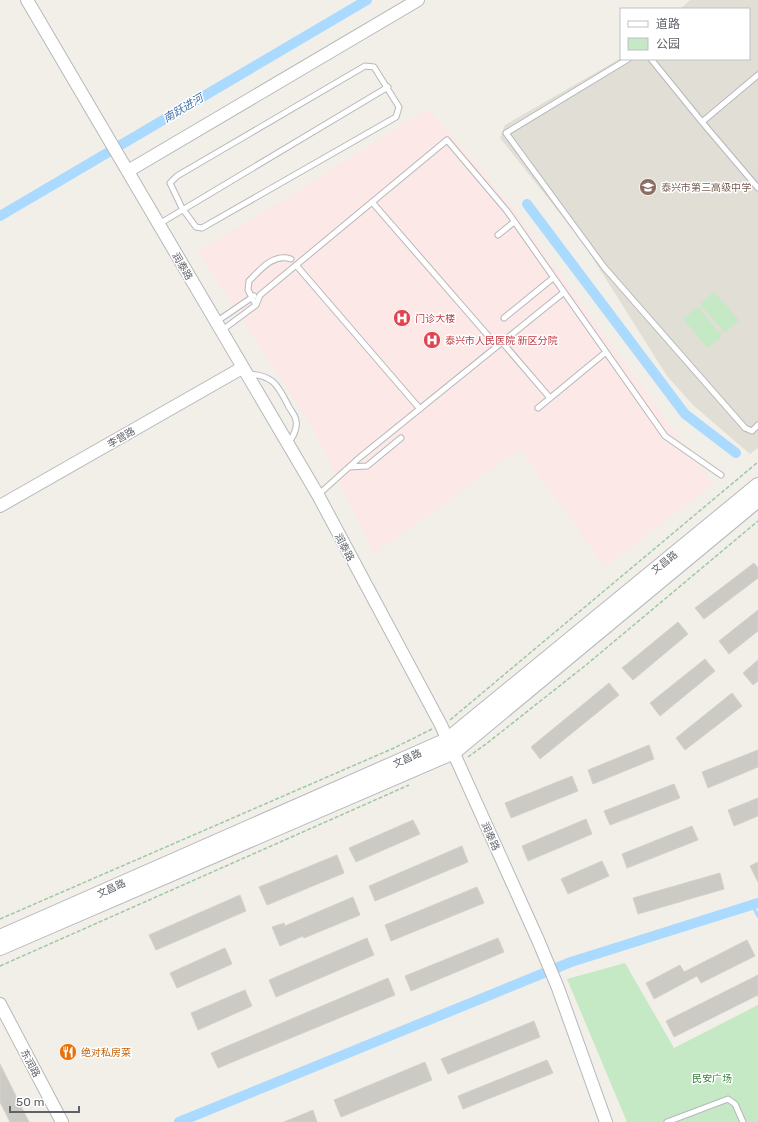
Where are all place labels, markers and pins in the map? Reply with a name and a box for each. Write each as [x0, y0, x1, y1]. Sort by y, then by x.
school or university icon: 泰兴市第三高级中学 [638, 177, 658, 197]
place label: 泰兴市第三高级中学 [661, 182, 751, 194]
hospital icon: 门诊大楼 [392, 308, 412, 328]
place label: 门诊大楼 [415, 313, 455, 325]
hospital icon: 泰兴市人民医院 新区分院 [422, 330, 442, 350]
place label: 泰兴市人民医院 新区分院 [445, 335, 557, 347]
restaurant icon: 绝对私房菜 [58, 1042, 78, 1062]
place label: 绝对私房菜 [81, 1047, 131, 1059]

